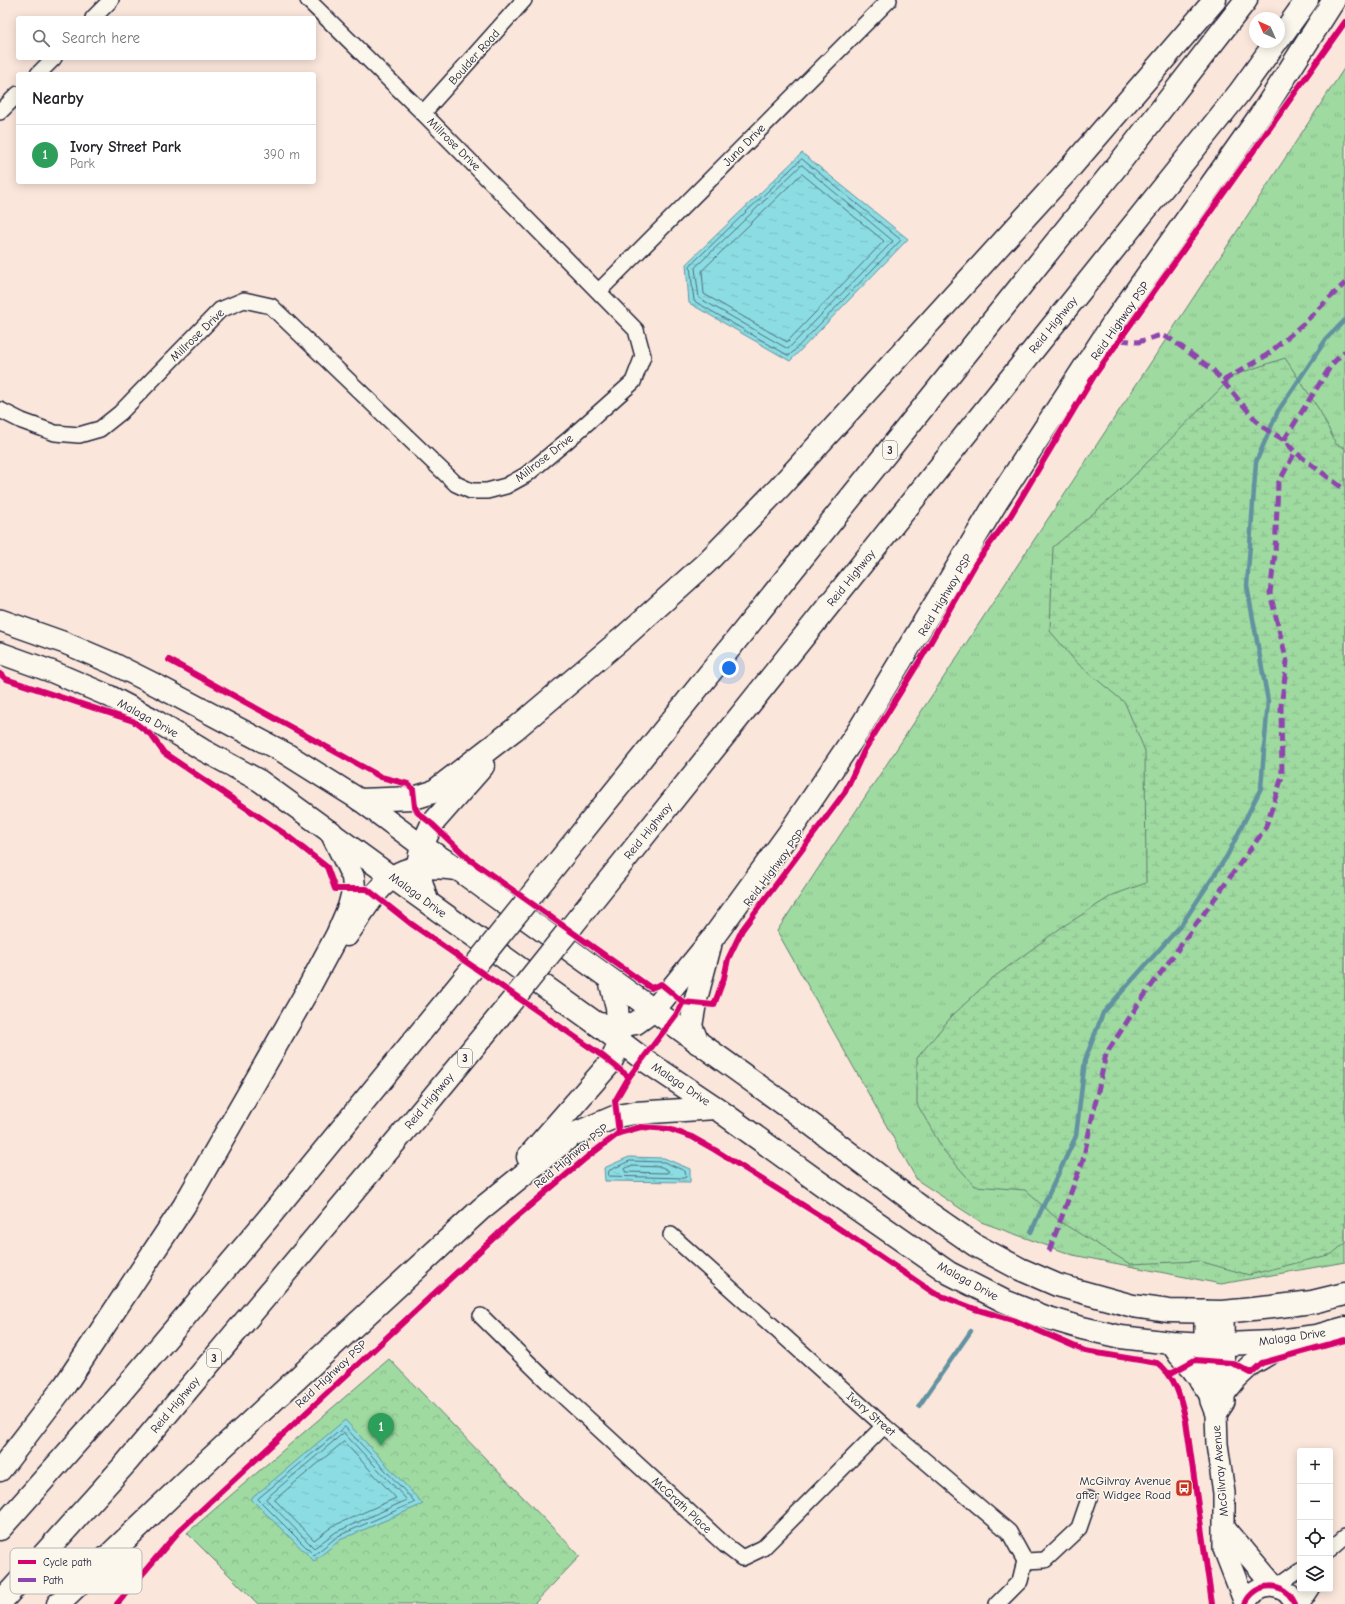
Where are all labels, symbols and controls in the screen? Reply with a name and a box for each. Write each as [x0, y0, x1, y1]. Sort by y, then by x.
north arrow [1249, 12, 1285, 48]
search box [16, 16, 316, 60]
street label: Boulder Road [446, 26, 502, 88]
icon: search [30, 27, 52, 49]
text: Search here [62, 29, 140, 47]
text: Nearby [32, 89, 83, 108]
street label: Millrose Drive [424, 114, 484, 174]
street label: Juna Drive [720, 121, 768, 169]
text: Ivory Street Park [70, 138, 181, 156]
text: 1 [42, 147, 48, 162]
text: 390 m [264, 147, 300, 162]
text: Park [70, 156, 95, 171]
street label: Reid Highway PSP [1088, 279, 1153, 363]
street label: Reid Highway [1026, 293, 1080, 356]
street label: Millrose Drive [167, 306, 227, 364]
street label: Millrose Drive [512, 431, 576, 485]
road number: 3 [883, 441, 897, 459]
street label: Reid Highway [824, 546, 878, 609]
street label: Reid Highway PSP [915, 551, 975, 638]
your location [719, 658, 739, 678]
street label: Malaga Drive [115, 696, 181, 740]
street label: Reid Highway [621, 799, 675, 862]
street label: Reid Highway PSP [740, 826, 808, 909]
street label: Malaga Drive [387, 870, 449, 920]
road number: 3 [458, 1049, 472, 1067]
street label: Malaga Drive [649, 1059, 713, 1109]
street label: Reid Highway [402, 1070, 457, 1132]
street label: Reid Highway PSP [531, 1121, 611, 1191]
street label: Malaga Drive [935, 1259, 1001, 1303]
street label: Malaga Drive [1258, 1325, 1326, 1349]
street label: Reid Highway PSP [292, 1337, 370, 1411]
road number: 3 [207, 1349, 221, 1367]
street label: Reid Highway [148, 1374, 203, 1436]
street label: Ivory Street [844, 1389, 899, 1439]
pin: 1 [368, 1413, 394, 1446]
street label: McGilvray Avenue [1209, 1425, 1231, 1517]
map controls [1297, 1448, 1333, 1592]
button: + [1297, 1448, 1333, 1484]
street label: McGrath Place [649, 1474, 715, 1536]
place label: McGilvray Avenue after Widgee Road [1076, 1474, 1171, 1502]
bus stop icon: McGilvray Avenue after Widgee Road [1174, 1478, 1194, 1498]
button: − [1297, 1484, 1333, 1520]
button: locate [1297, 1520, 1333, 1556]
legend [10, 1548, 142, 1594]
text: Cycle path [43, 1556, 92, 1569]
button: layers [1297, 1556, 1333, 1592]
text: Path [43, 1574, 64, 1587]

